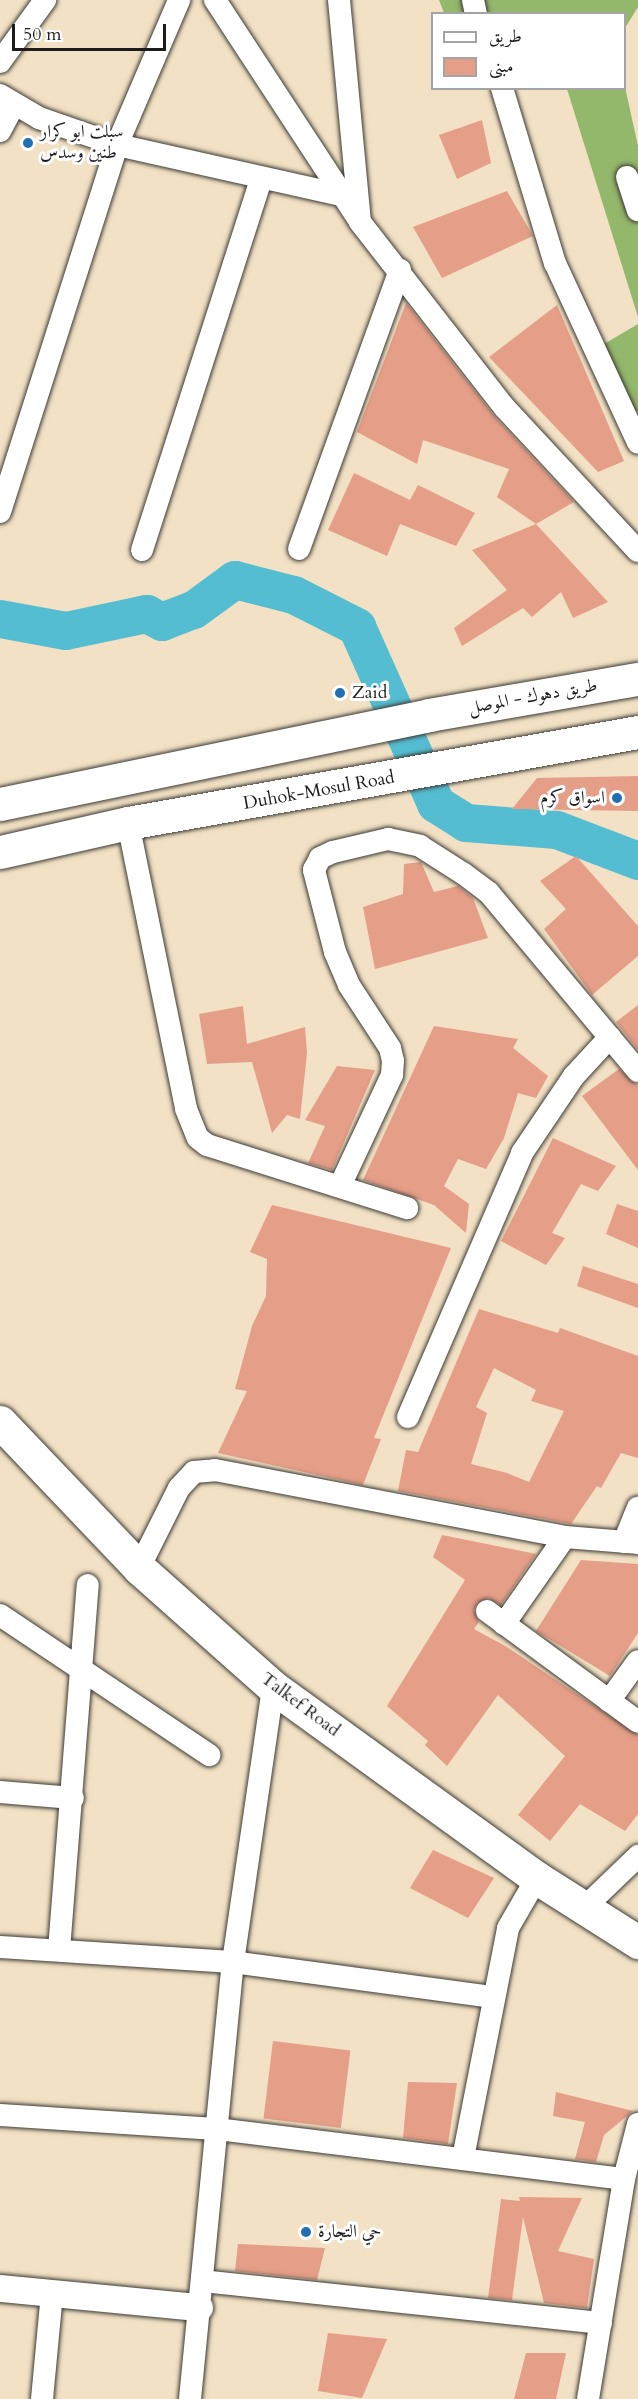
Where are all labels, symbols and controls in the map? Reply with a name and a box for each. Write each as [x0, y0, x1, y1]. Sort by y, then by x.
scale bar [15, 12, 170, 50]
legend [431, 12, 626, 90]
text: 50 m [23, 22, 62, 47]
text: طريق [489, 24, 522, 49]
text: مبنى [489, 54, 514, 79]
place label: سبلت ابو كرار طنين وسدس [40, 122, 124, 164]
marker: سبلت ابو كرار طنين وسدس [21, 136, 35, 150]
street label: طريق دهوك - الموصل [467, 675, 599, 719]
place label: Zaid [352, 682, 387, 704]
marker: Zaid [333, 686, 347, 700]
street label: Duhok-Mosul Road [242, 767, 396, 815]
place label: اسواق كرم [540, 787, 605, 809]
marker: اسواق كرم [610, 791, 624, 805]
street label: Talkef Road [256, 1668, 344, 1742]
place label: حي التجارة [318, 2221, 381, 2243]
marker: حي التجارة [299, 2225, 313, 2239]

